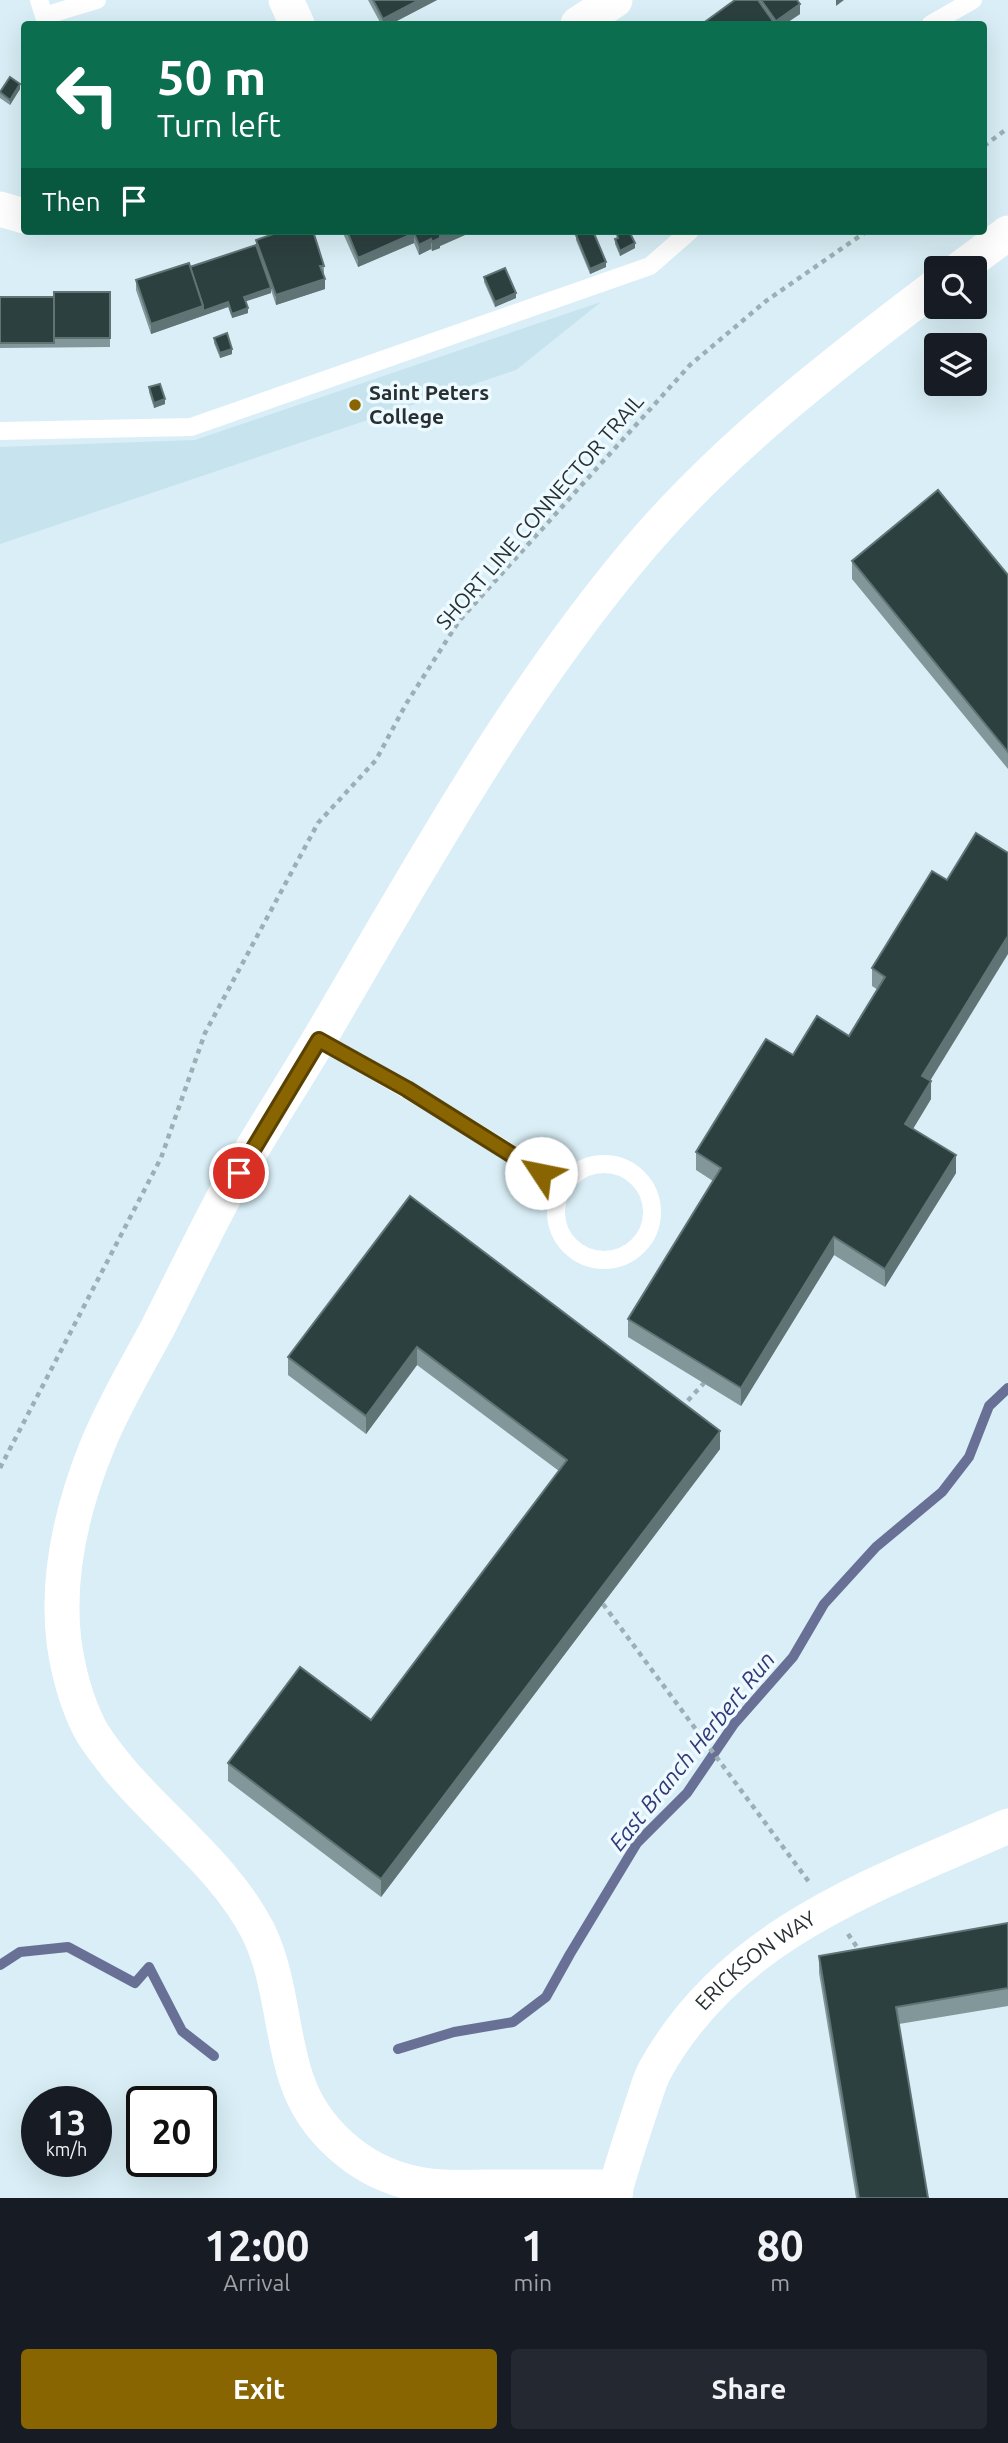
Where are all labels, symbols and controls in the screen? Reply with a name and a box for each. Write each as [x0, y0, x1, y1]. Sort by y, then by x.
icon: left [42, 49, 133, 140]
text: 50 m [157, 49, 266, 104]
text: Turn left [157, 107, 281, 143]
icon: arrive [115, 182, 153, 220]
text: Then [42, 187, 101, 216]
map controls [924, 256, 987, 396]
button: search [924, 256, 987, 319]
button: layers [924, 333, 987, 396]
place label: Saint Peters College [369, 380, 489, 428]
street label: SHORT LINE CONNECTOR TRAIL [431, 389, 648, 634]
marker: Saint Peters College [347, 397, 363, 413]
position arrow [504, 1136, 578, 1210]
pin [209, 1143, 269, 1203]
icon: arrive [220, 1154, 258, 1192]
water label: East Branch Herbert Run [604, 1646, 779, 1855]
street label: ERICKSON WAY [690, 1905, 820, 2014]
speed limit sign: 20 [126, 2086, 217, 2177]
text: 13 [47, 2102, 86, 2142]
text: km/h [46, 2139, 87, 2159]
text: 12:00 [204, 2222, 309, 2269]
text: 1 [521, 2222, 545, 2269]
text: 80 [756, 2222, 804, 2269]
text: Arrival [223, 2270, 290, 2295]
text: min [514, 2270, 552, 2295]
text: m [770, 2270, 790, 2295]
button: Exit [21, 2349, 497, 2429]
button: Share [511, 2349, 987, 2429]

